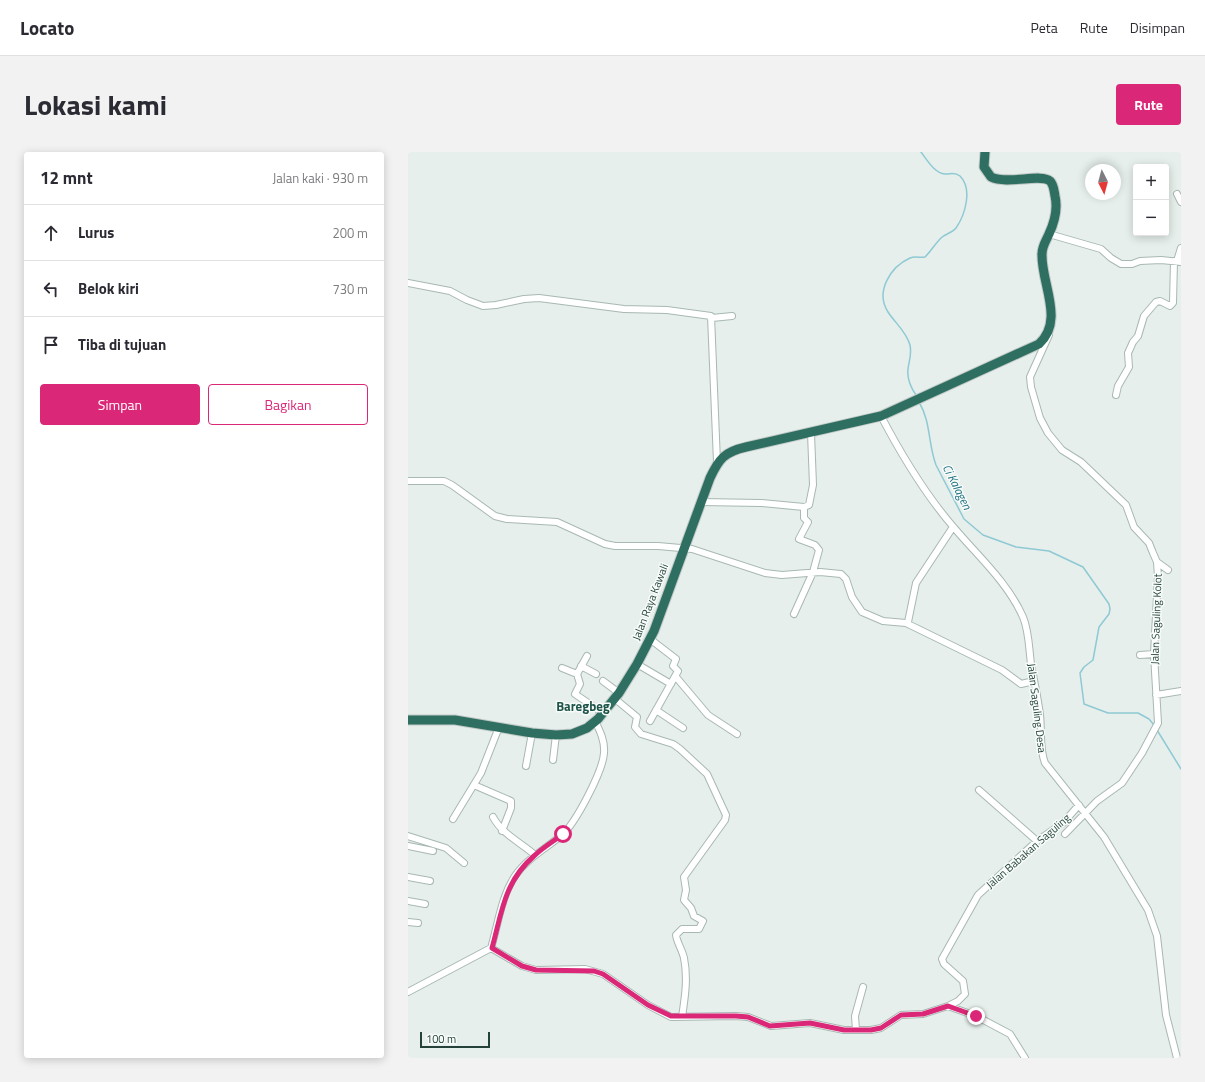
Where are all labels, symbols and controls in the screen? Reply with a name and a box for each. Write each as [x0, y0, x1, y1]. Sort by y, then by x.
text: Locato [20, 13, 74, 42]
text: Peta [1031, 17, 1058, 38]
text: Rute [1080, 17, 1108, 38]
text: Disimpan [1130, 17, 1185, 38]
text: Lokasi kami [24, 83, 167, 126]
button: Rute [1116, 84, 1181, 125]
north arrow [1085, 164, 1121, 200]
map controls [1133, 164, 1169, 236]
button: + [1133, 164, 1169, 200]
text: 12 mnt [40, 165, 93, 191]
text: Jalan kaki · 930 m [272, 168, 368, 188]
button: − [1133, 200, 1169, 236]
text: Lurus [78, 221, 114, 244]
icon: ahead [40, 222, 62, 244]
text: 200 m [332, 223, 368, 243]
text: Belok kiri [78, 277, 139, 300]
icon: left [40, 278, 62, 300]
text: 730 m [332, 279, 368, 299]
text: Tiba di tujuan [78, 333, 166, 356]
icon: arrive [40, 334, 62, 356]
button: Simpan [40, 384, 200, 425]
button: Bagikan [208, 384, 368, 425]
water label: Ci Kalagen [938, 461, 977, 514]
street label: Jalan Raya Kawali [628, 561, 672, 643]
street label: Jalan Saguling Kolot [1146, 573, 1166, 665]
street label: Jalan Saguling Desa [1024, 662, 1050, 754]
district label: Baregbeg [556, 696, 610, 716]
street label: Jalan Babakan Saguling [982, 810, 1074, 892]
route start [554, 825, 572, 843]
route end [967, 1007, 985, 1025]
scale bar [420, 1030, 490, 1049]
text: 100 m [426, 1031, 456, 1047]

